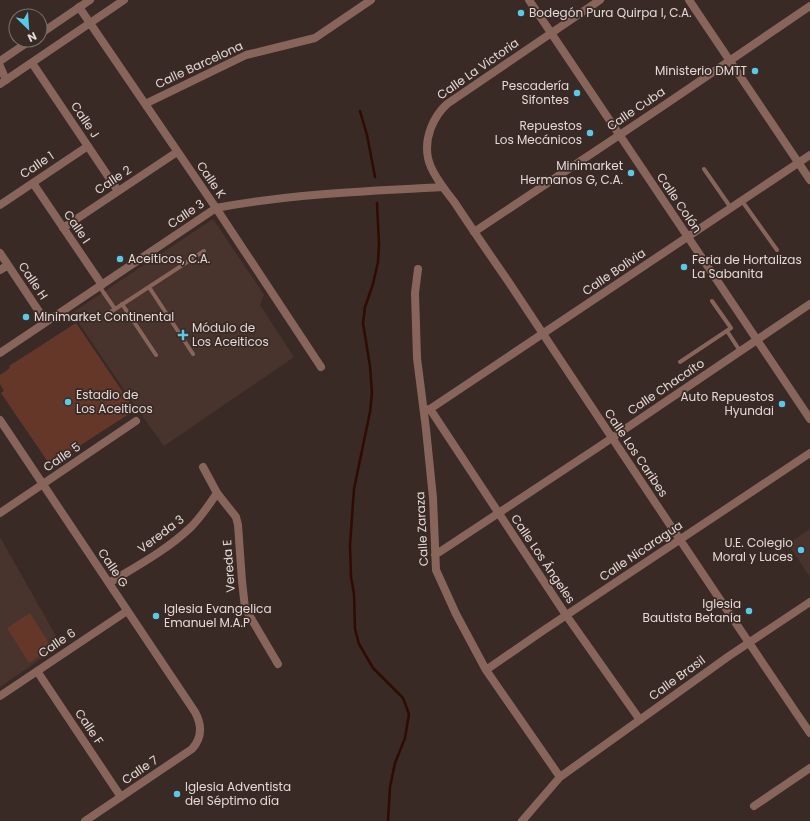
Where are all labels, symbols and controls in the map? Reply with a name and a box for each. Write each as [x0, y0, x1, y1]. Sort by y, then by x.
place label: Bodegón Pura Quirpa I, C.A. [529, 4, 692, 21]
north arrow [8, 8, 48, 48]
marker: Bodegón Pura Quirpa I, C.A. [516, 8, 526, 18]
text: N [25, 28, 39, 46]
street label: Calle La Victoria [433, 34, 522, 103]
street label: Calle Barcelona [152, 37, 245, 92]
place label: Ministerio DMTT [655, 62, 747, 79]
marker: Ministerio DMTT [750, 66, 760, 76]
place label: Pescadería Sifontes [502, 77, 569, 108]
street label: Calle Cuba [603, 83, 668, 134]
marker: Pescadería Sifontes [572, 88, 582, 98]
street label: Calle J [67, 98, 104, 141]
place label: Repuestos Los Mecánicos [495, 117, 582, 148]
marker: Repuestos Los Mecánicos [585, 128, 595, 138]
street label: Calle 1 [16, 147, 57, 182]
place label: Minimarket Hermanos G, C.A. [520, 157, 623, 188]
street label: Calle K [193, 158, 230, 202]
street label: Calle 2 [91, 161, 134, 198]
marker: Minimarket Hermanos G, C.A. [626, 168, 636, 178]
street label: Calle Colón [653, 169, 706, 236]
street label: Calle 3 [164, 195, 207, 232]
street label: Calle I [60, 207, 95, 247]
street label: Calle Bolivia [579, 244, 649, 299]
place label: Aceiticos, C.A. [128, 250, 210, 267]
place label: Feria de Hortalizas La Sabanita [692, 251, 802, 282]
marker: Aceiticos, C.A. [115, 254, 125, 264]
street label: Calle H [15, 258, 52, 303]
marker: Feria de Hortalizas La Sabanita [679, 262, 689, 272]
place label: Minimarket Continental [34, 308, 174, 325]
marker: Minimarket Continental [21, 312, 31, 322]
place label: Módulo de Los Aceiticos [192, 319, 269, 350]
marker: Módulo de Los Aceiticos [177, 329, 189, 341]
street label: Calle Chacaíto [624, 354, 708, 419]
place label: Estadio de Los Aceiticos [76, 386, 153, 417]
place label: Auto Repuestos Hyundai [680, 388, 774, 419]
marker: Estadio de Los Aceiticos [63, 397, 73, 407]
marker: Auto Repuestos Hyundai [777, 399, 787, 409]
street label: Calle Los Caribes [601, 405, 672, 500]
street label: Calle 5 [40, 438, 84, 475]
street label: Calle Zaraza [411, 491, 432, 567]
street label: Vereda 3 [134, 511, 187, 557]
street label: Calle Los Ángeles [507, 511, 580, 607]
street label: Calle Nicaragua [596, 516, 686, 585]
place label: U.E. Colegio Moral y Luces [712, 534, 793, 565]
street label: Vereda E [218, 539, 239, 593]
street label: Calle G [94, 545, 133, 590]
marker: U.E. Colegio Moral y Luces [796, 545, 806, 555]
place label: Iglesia Bautista Betania [643, 595, 741, 626]
place label: Iglesia Evangelica Emanuel M.A.P [164, 600, 272, 631]
marker: Iglesia Bautista Betania [744, 606, 754, 616]
marker: Iglesia Evangelica Emanuel M.A.P [151, 611, 161, 621]
street label: Calle 6 [35, 624, 79, 661]
street label: Calle Brasil [645, 651, 708, 704]
street label: Calle F [71, 705, 108, 748]
street label: Calle 7 [118, 751, 162, 788]
place label: Iglesia Adventista del Séptimo día [185, 778, 291, 809]
marker: Iglesia Adventista del Séptimo día [172, 789, 182, 799]

